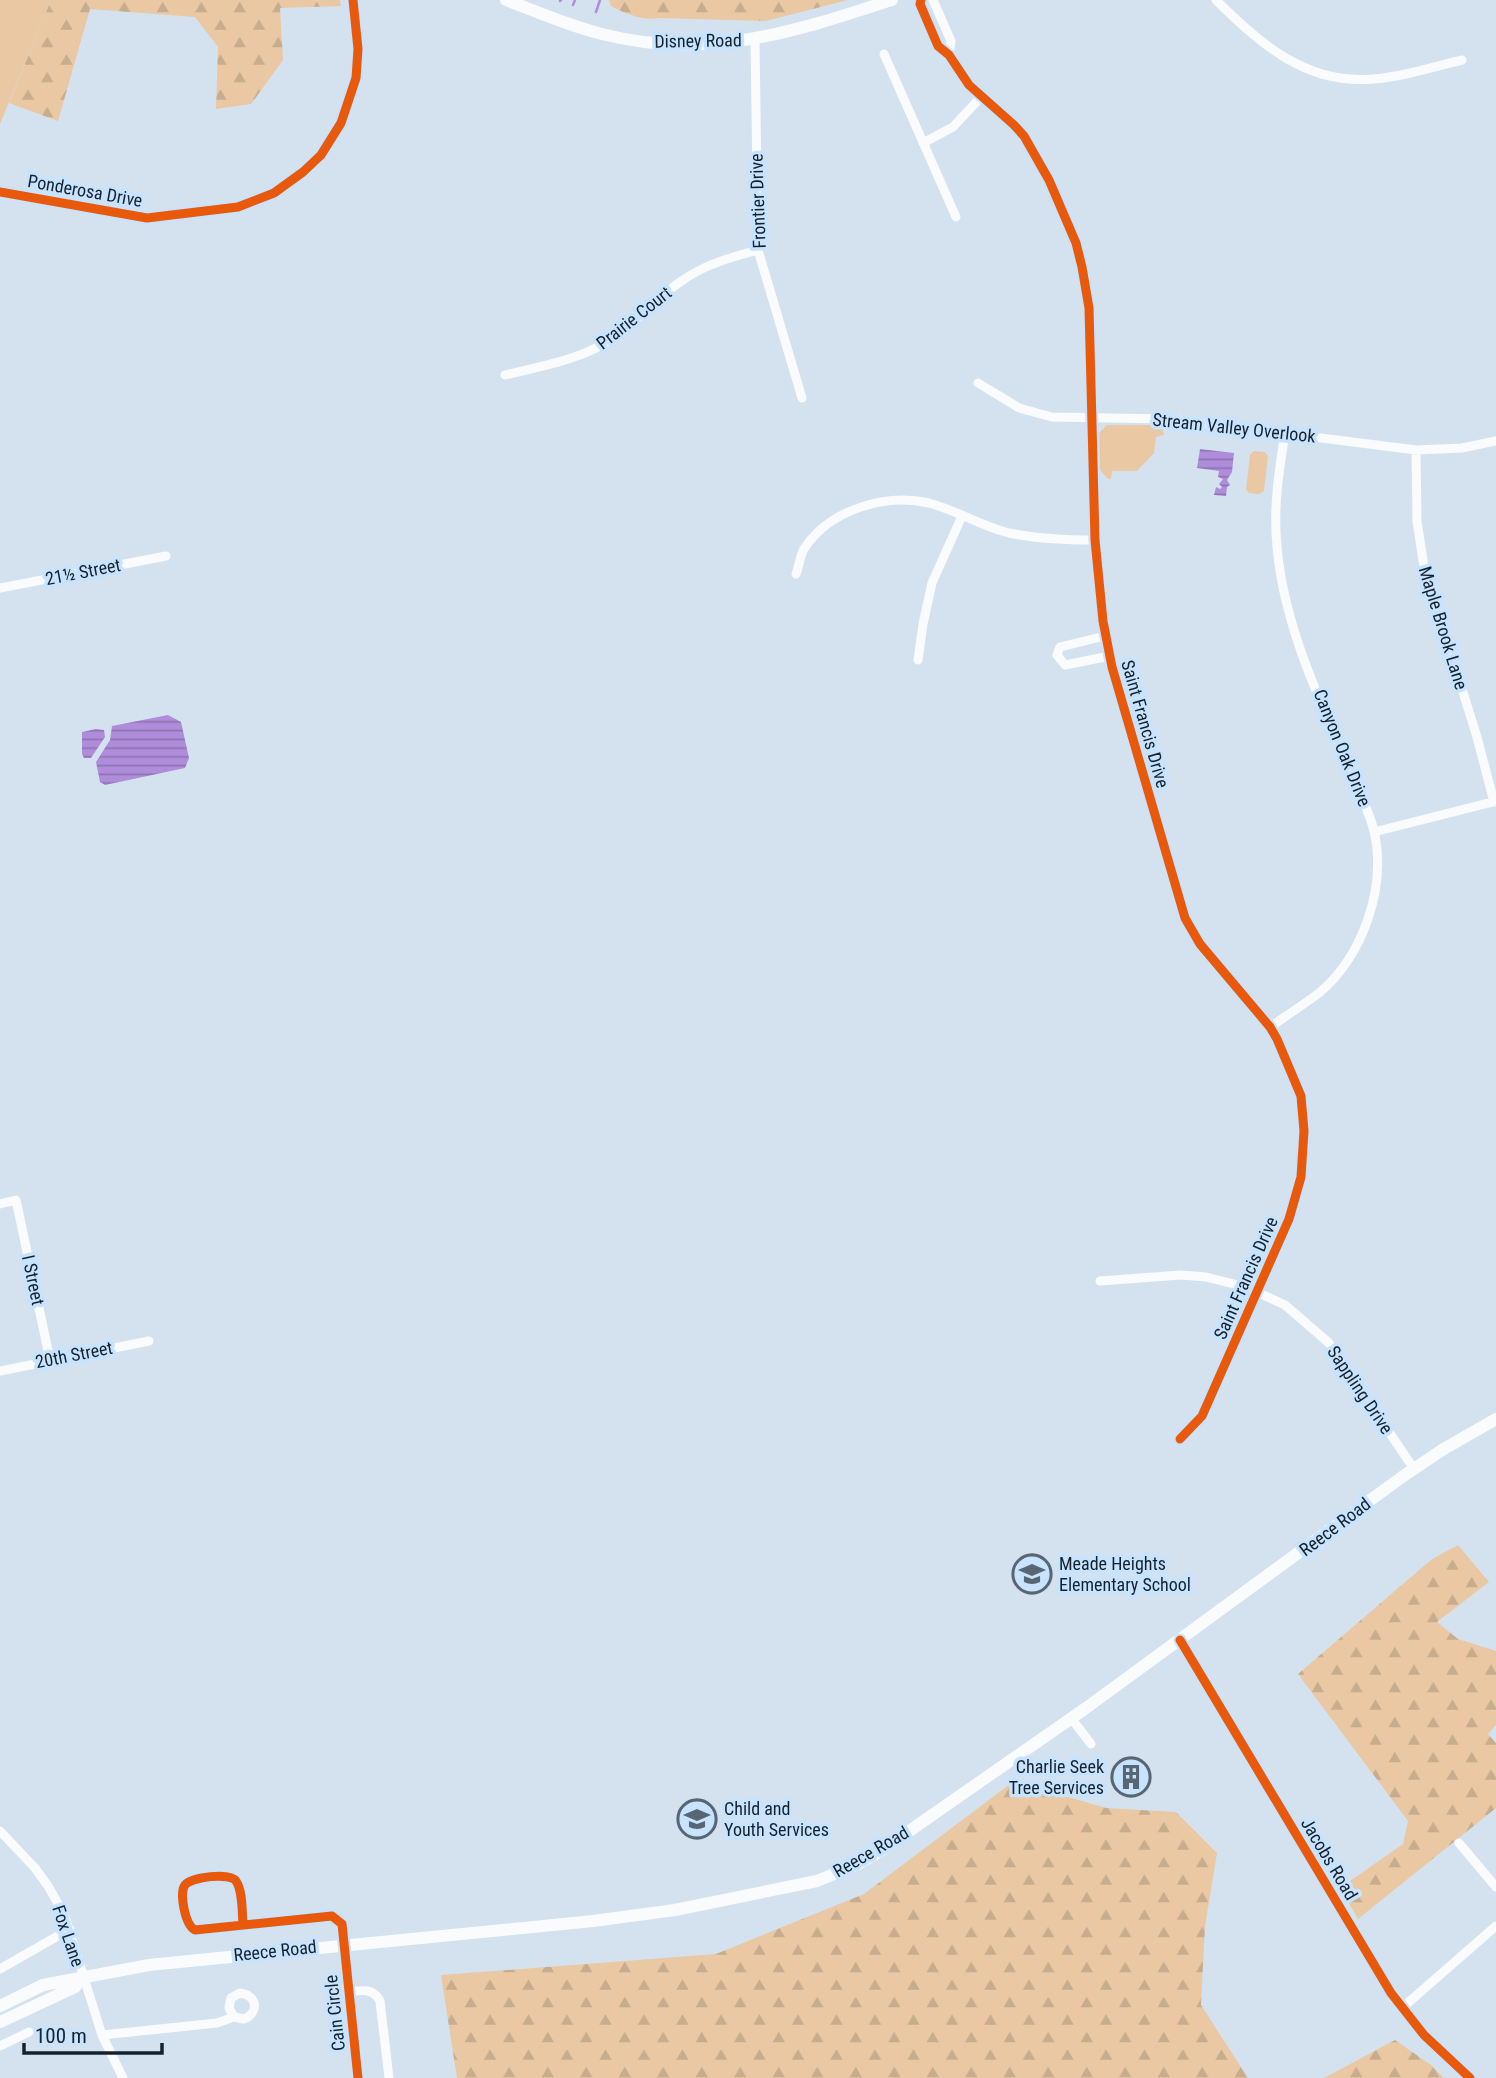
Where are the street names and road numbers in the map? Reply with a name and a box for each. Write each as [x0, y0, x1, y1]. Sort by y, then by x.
street label: Disney Road [654, 29, 742, 52]
street label: Frontier Drive [745, 153, 770, 249]
street label: Ponderosa Drive [26, 170, 144, 211]
street label: Prairie Court [592, 282, 675, 353]
street label: Stream Valley Overlook [1151, 408, 1317, 447]
street label: 21½ Street [43, 554, 122, 589]
street label: Maple Brook Lane [1415, 564, 1472, 692]
street label: Saint Francis Drive [1117, 658, 1174, 790]
street label: Canyon Oak Drive [1309, 686, 1376, 809]
street label: Saint Francis Drive [1209, 1213, 1282, 1342]
street label: I Street [18, 1253, 49, 1307]
street label: 20th Street [34, 1337, 114, 1372]
street label: Sappling Drive [1323, 1342, 1398, 1438]
street label: Reece Road [1295, 1493, 1374, 1560]
street label: Jacobs Road [1297, 1814, 1362, 1904]
street label: Reece Road [829, 1822, 912, 1882]
street label: Fox Lane [48, 1902, 89, 1969]
street label: Reece Road [232, 1936, 318, 1965]
street label: Cain Circle [320, 1974, 349, 2052]

